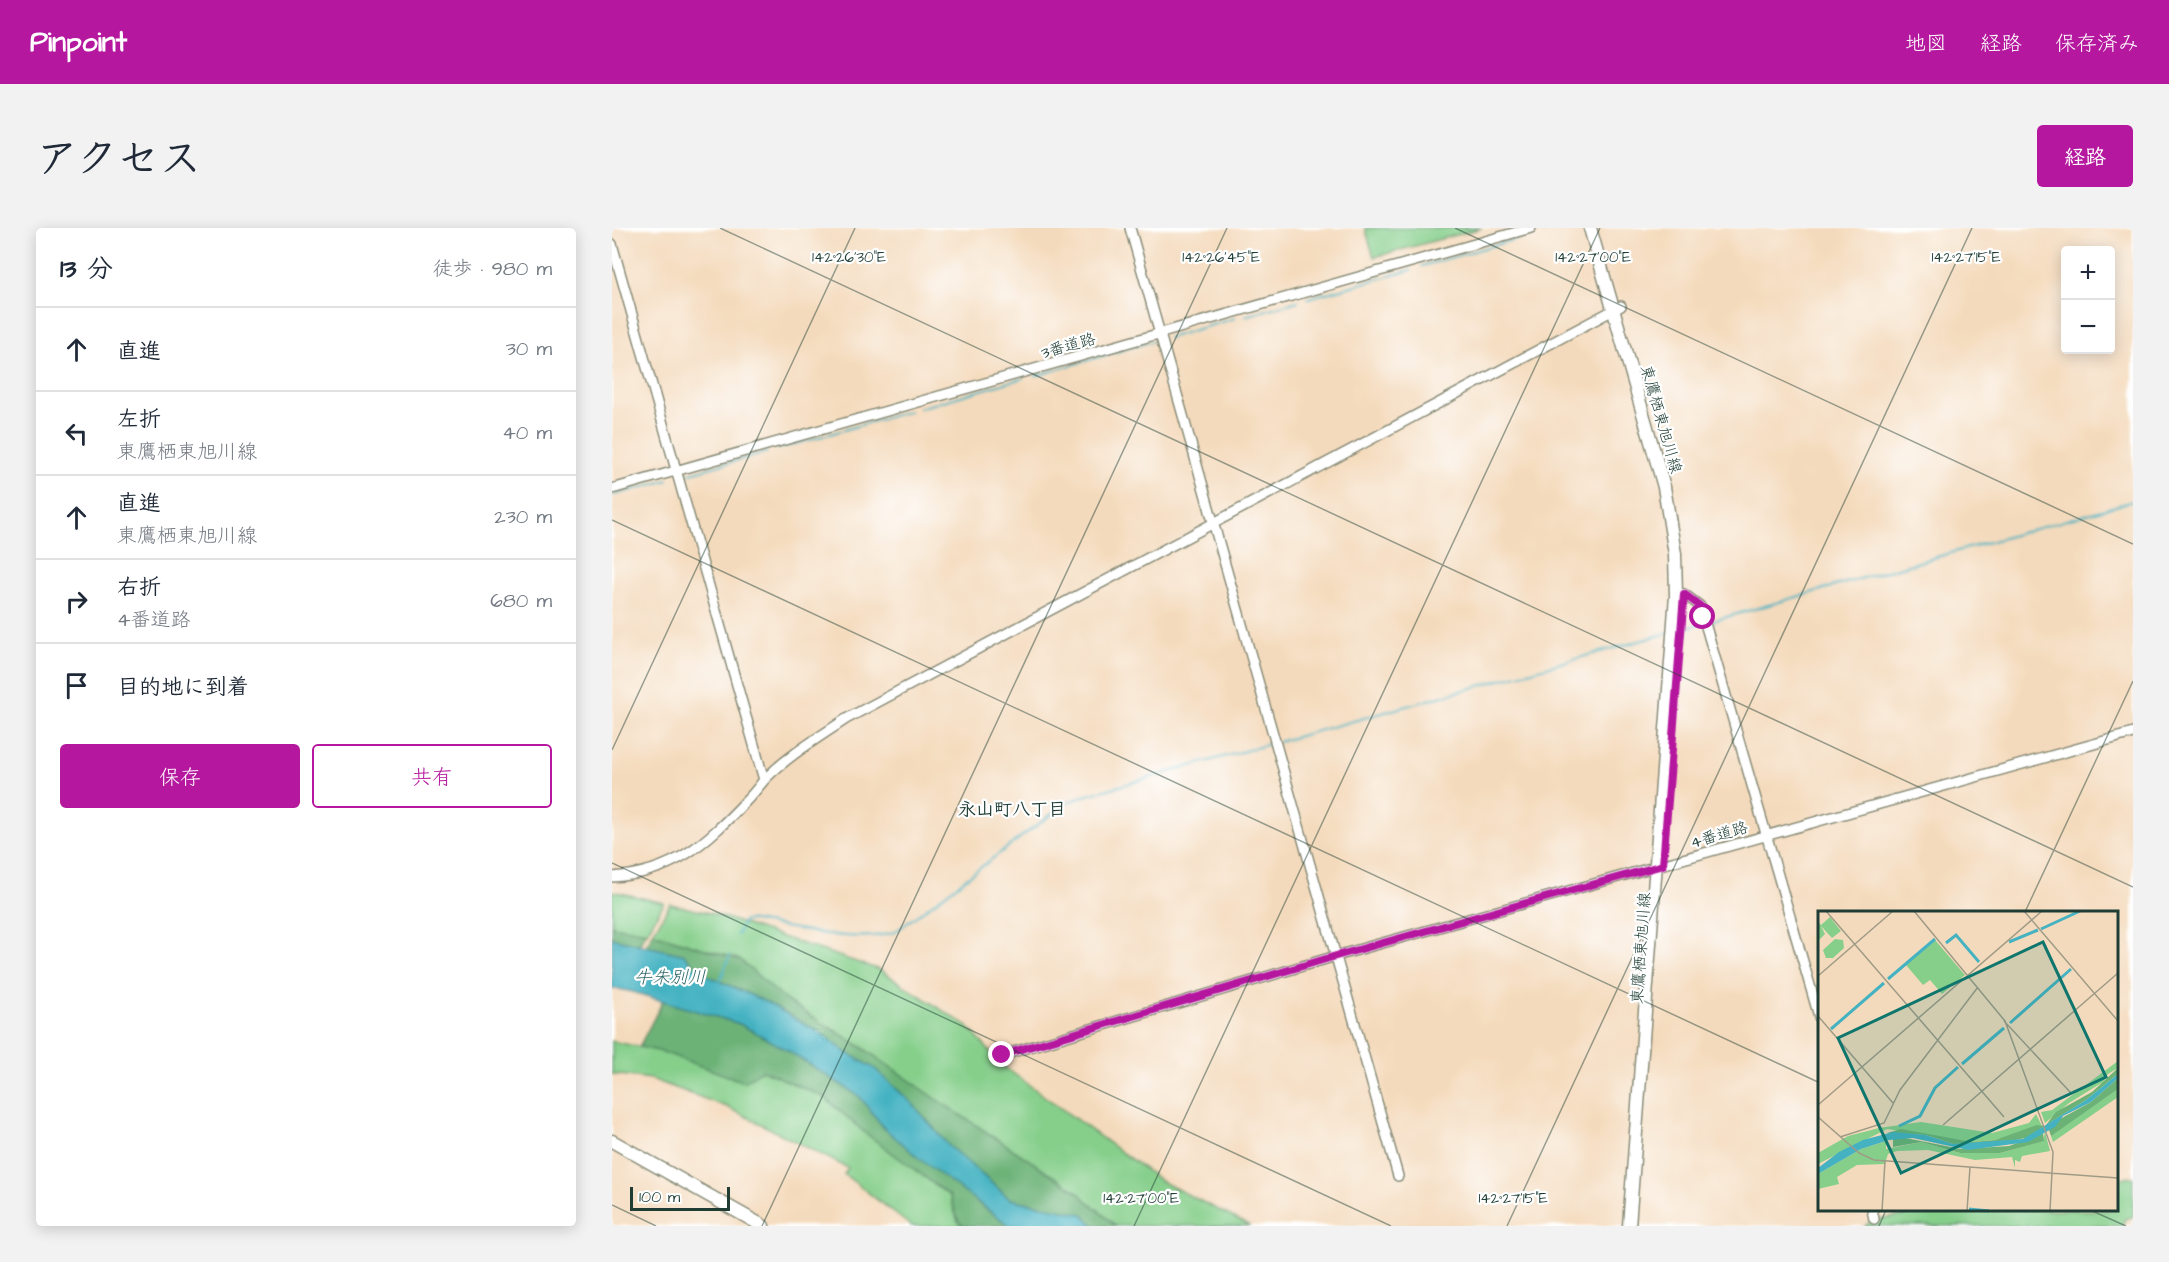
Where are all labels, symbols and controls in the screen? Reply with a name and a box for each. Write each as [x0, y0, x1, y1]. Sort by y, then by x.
text: Pinpoint [30, 23, 127, 62]
text: 地図 [1905, 29, 1947, 58]
text: 経路 [1980, 29, 2022, 58]
text: 保存済み [2055, 29, 2139, 58]
button: 経路 [2037, 125, 2133, 187]
text: アクセス [36, 131, 201, 189]
map controls [2061, 246, 2115, 354]
button: + [2061, 246, 2115, 300]
text: 142°26'30"E [812, 247, 886, 268]
text: 142°26'45"E [1182, 247, 1260, 268]
text: 142°27'00"E [1555, 247, 1631, 268]
text: 142°27'15"E [1931, 247, 2001, 268]
text: 13 分 [60, 251, 113, 287]
text: 徒歩 · 980 m [433, 255, 552, 283]
button: − [2061, 300, 2115, 354]
street label: 3番道路 [1038, 328, 1098, 364]
icon: ahead [60, 333, 93, 366]
text: 30 m [506, 335, 552, 363]
text: 直進 [117, 336, 161, 367]
street label: 東鷹栖東旭川線 [1635, 362, 1687, 476]
text: 左折 [117, 404, 161, 435]
icon: left [60, 417, 93, 450]
text: 40 m [502, 419, 552, 447]
text: 東鷹栖東旭川線 [117, 438, 257, 466]
text: 直進 [117, 488, 161, 519]
icon: ahead [60, 501, 93, 534]
text: 230 m [494, 503, 552, 531]
text: 東鷹栖東旭川線 [117, 522, 257, 550]
text: 右折 [117, 572, 161, 603]
icon: right [60, 585, 93, 618]
text: 680 m [490, 587, 552, 615]
route start [1689, 603, 1715, 629]
text: 4番道路 [117, 606, 191, 634]
icon: arrive [60, 669, 93, 702]
text: 目的地に到着 [117, 672, 249, 703]
button: 保存 [60, 744, 300, 808]
button: 共有 [312, 744, 552, 808]
district label: 永山町八丁目 [958, 797, 1066, 822]
street label: 4番道路 [1688, 816, 1751, 854]
street label: 東鷹栖東旭川線 [1626, 891, 1656, 1005]
inset map [1818, 911, 2118, 1211]
water label: 牛朱別川 [634, 965, 706, 990]
route end [988, 1041, 1014, 1067]
scale bar [630, 1184, 730, 1212]
text: 100 m [639, 1186, 680, 1208]
text: 142°27'00"E [1103, 1188, 1179, 1209]
text: 142°27'15"E [1478, 1188, 1548, 1209]

